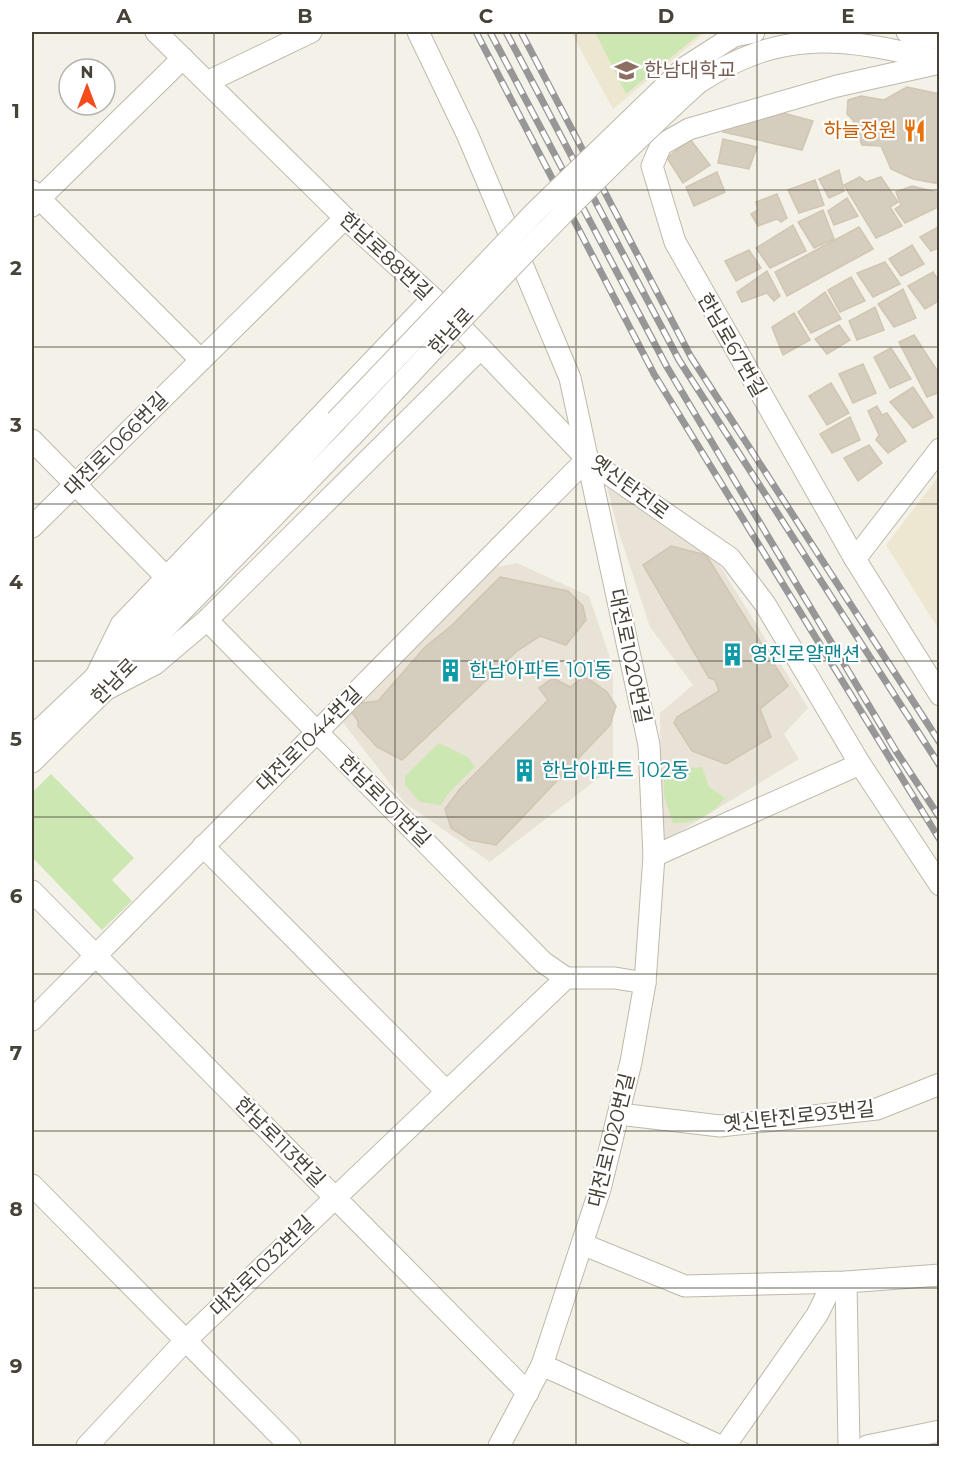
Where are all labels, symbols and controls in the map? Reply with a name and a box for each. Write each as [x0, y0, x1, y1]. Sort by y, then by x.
text: A [115, 4, 132, 28]
text: B [297, 4, 313, 28]
text: C [479, 4, 494, 28]
text: D [658, 4, 674, 28]
text: E [841, 4, 855, 28]
north arrow [57, 57, 117, 117]
school or university icon: 한남대학교 [613, 57, 639, 83]
place label: 한남대학교 [644, 58, 736, 82]
text: N [81, 63, 93, 82]
text: 1 [12, 99, 20, 123]
restaurant icon: 하늘정원 [902, 117, 928, 143]
place label: 하늘정원 [823, 118, 897, 142]
street label: 한남로88번길 [335, 207, 437, 305]
text: 2 [10, 256, 22, 280]
street label: 한남로67번길 [693, 289, 771, 401]
street label: 한남로 [423, 303, 479, 359]
street label: 대전로1066번길 [59, 387, 173, 501]
text: 3 [9, 413, 22, 437]
street label: 옛신탄진로 [586, 450, 674, 524]
text: 4 [9, 570, 23, 594]
street label: 대전로1020번길 [604, 586, 656, 726]
building icon: 영진로얄맨션 [719, 641, 745, 667]
place label: 영진로얄맨션 [750, 642, 860, 666]
street label: 한남로 [86, 653, 142, 709]
building icon: 한남아파트 101동 [438, 657, 464, 683]
place label: 한남아파트 101동 [469, 658, 612, 682]
street label: 대전로1044번길 [251, 681, 367, 797]
text: 5 [10, 727, 22, 751]
street label: 한남로101번길 [334, 750, 436, 852]
building icon: 한남아파트 102동 [511, 757, 537, 783]
place label: 한남아파트 102동 [542, 758, 689, 782]
text: 6 [10, 884, 23, 908]
text: 7 [10, 1041, 22, 1065]
street label: 대전로1020번길 [583, 1071, 639, 1209]
street label: 한남로113번길 [230, 1092, 330, 1192]
street label: 옛신탄진로93번길 [722, 1096, 876, 1136]
text: 8 [9, 1197, 23, 1221]
street label: 대전로1032번길 [205, 1211, 319, 1321]
text: 9 [10, 1354, 22, 1378]

